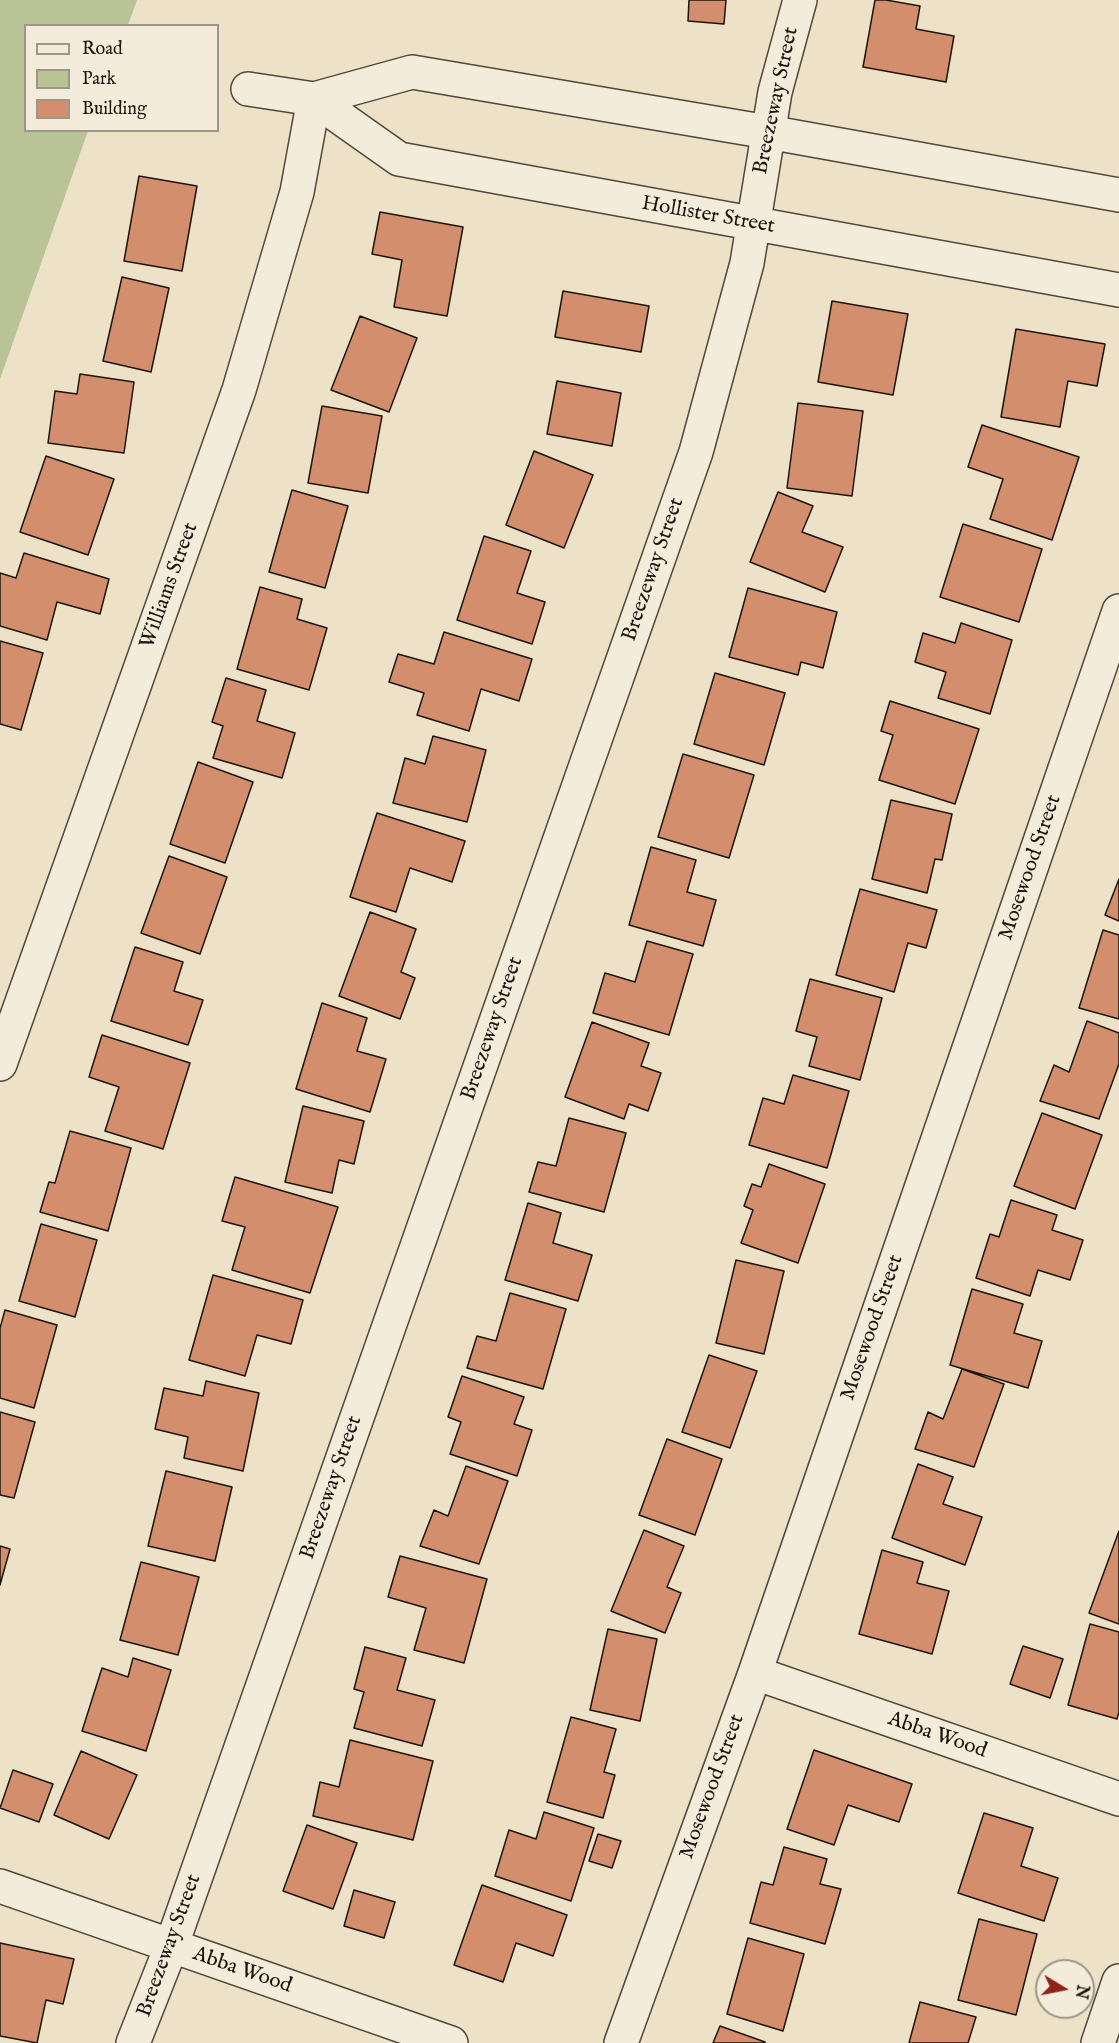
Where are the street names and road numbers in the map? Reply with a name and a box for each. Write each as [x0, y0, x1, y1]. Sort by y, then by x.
street label: Breezeway Street [749, 25, 805, 177]
street label: Hollister Street [639, 192, 777, 240]
street label: Breezeway Street [618, 495, 690, 645]
street label: Williams Street [136, 520, 204, 652]
street label: Mosewood Street [994, 792, 1068, 944]
street label: Breezeway Street [457, 954, 529, 1104]
street label: Mosewood Street [836, 1252, 910, 1404]
street label: Breezeway Street [296, 1413, 368, 1563]
street label: Abba Wood [884, 1707, 990, 1765]
street label: Mosewood Street [675, 1711, 751, 1863]
street label: Breezeway Street [133, 1871, 207, 2021]
street label: Abba Wood [189, 1942, 295, 2000]

